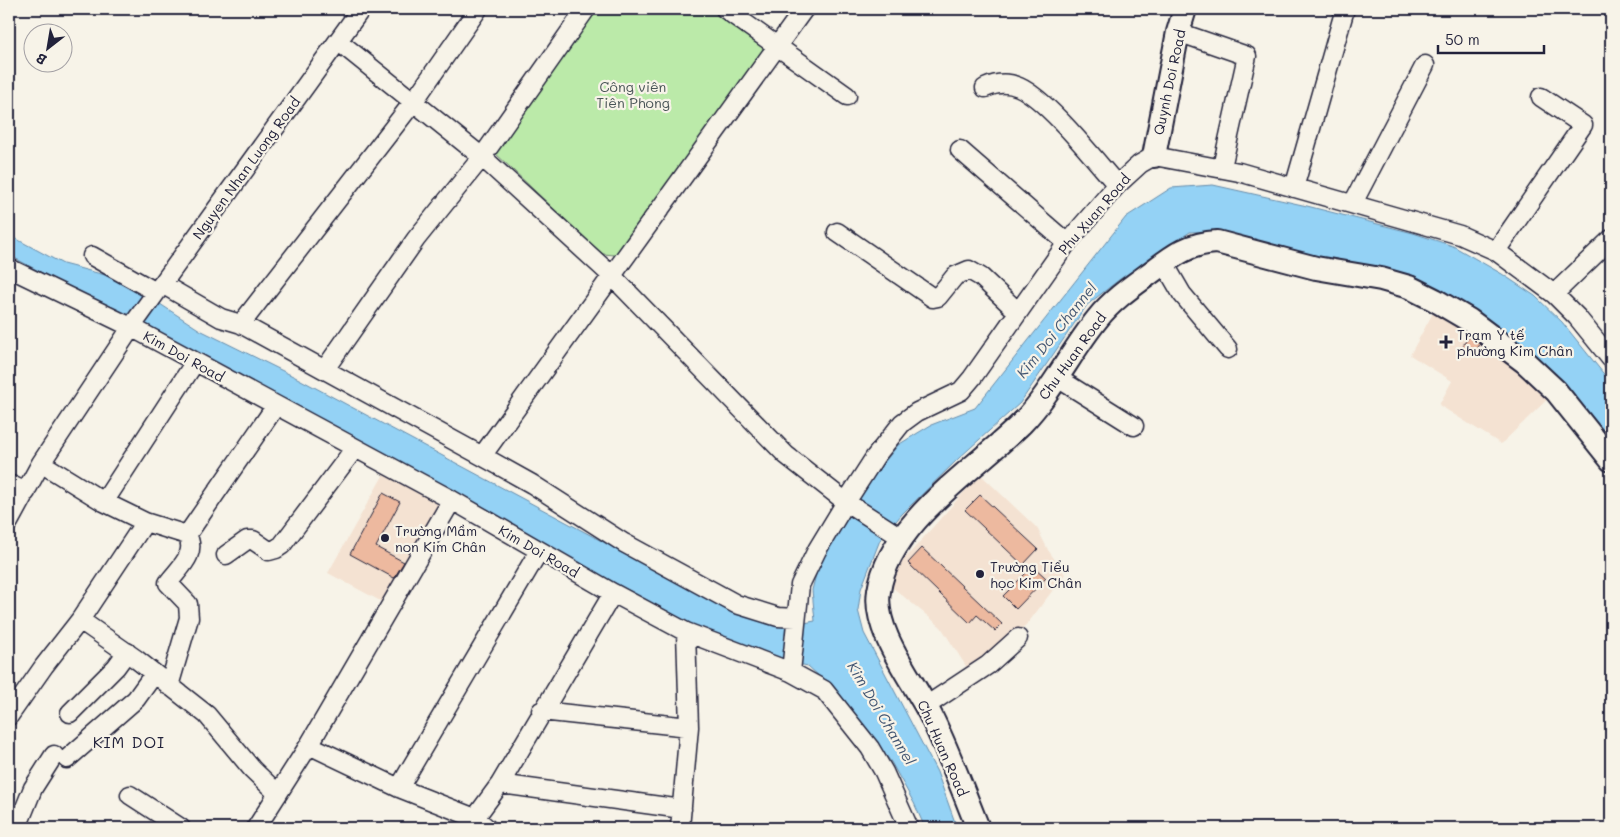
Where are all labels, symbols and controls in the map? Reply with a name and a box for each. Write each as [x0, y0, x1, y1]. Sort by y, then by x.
north arrow [22, 22, 72, 72]
scale bar [1438, 22, 1544, 54]
street label: Quynh Doi Road [1149, 27, 1190, 137]
text: 50 m [1445, 29, 1480, 49]
text: B [32, 49, 50, 70]
park label: Công viên Tiên Phong [596, 77, 670, 112]
street label: Nguyen Nhan Luong Road [188, 93, 304, 243]
street label: Phu Xuan Road [1054, 169, 1135, 258]
water label: Kim Doi Channel [1011, 278, 1101, 382]
street label: Chu Huan Road [1034, 308, 1110, 403]
place label: Trạm Y tế phường Kim Chân [1457, 325, 1573, 360]
street label: Kim Doi Road [140, 326, 228, 386]
marker: Trạm Y tế phường Kim Chân [1439, 335, 1453, 349]
street label: Kim Doi Road [495, 520, 583, 582]
place label: Trường Mầm non Kim Chân [395, 521, 486, 556]
marker: Trường Mầm non Kim Chân [379, 532, 391, 544]
place label: Trường Tiểu học Kim Chân [990, 557, 1082, 592]
marker: Trường Tiểu học Kim Chân [974, 568, 986, 580]
water label: Kim Doi Channel [843, 658, 921, 769]
street label: Chu Huan Road [913, 697, 973, 799]
district label: KIM DOI [93, 731, 165, 752]

